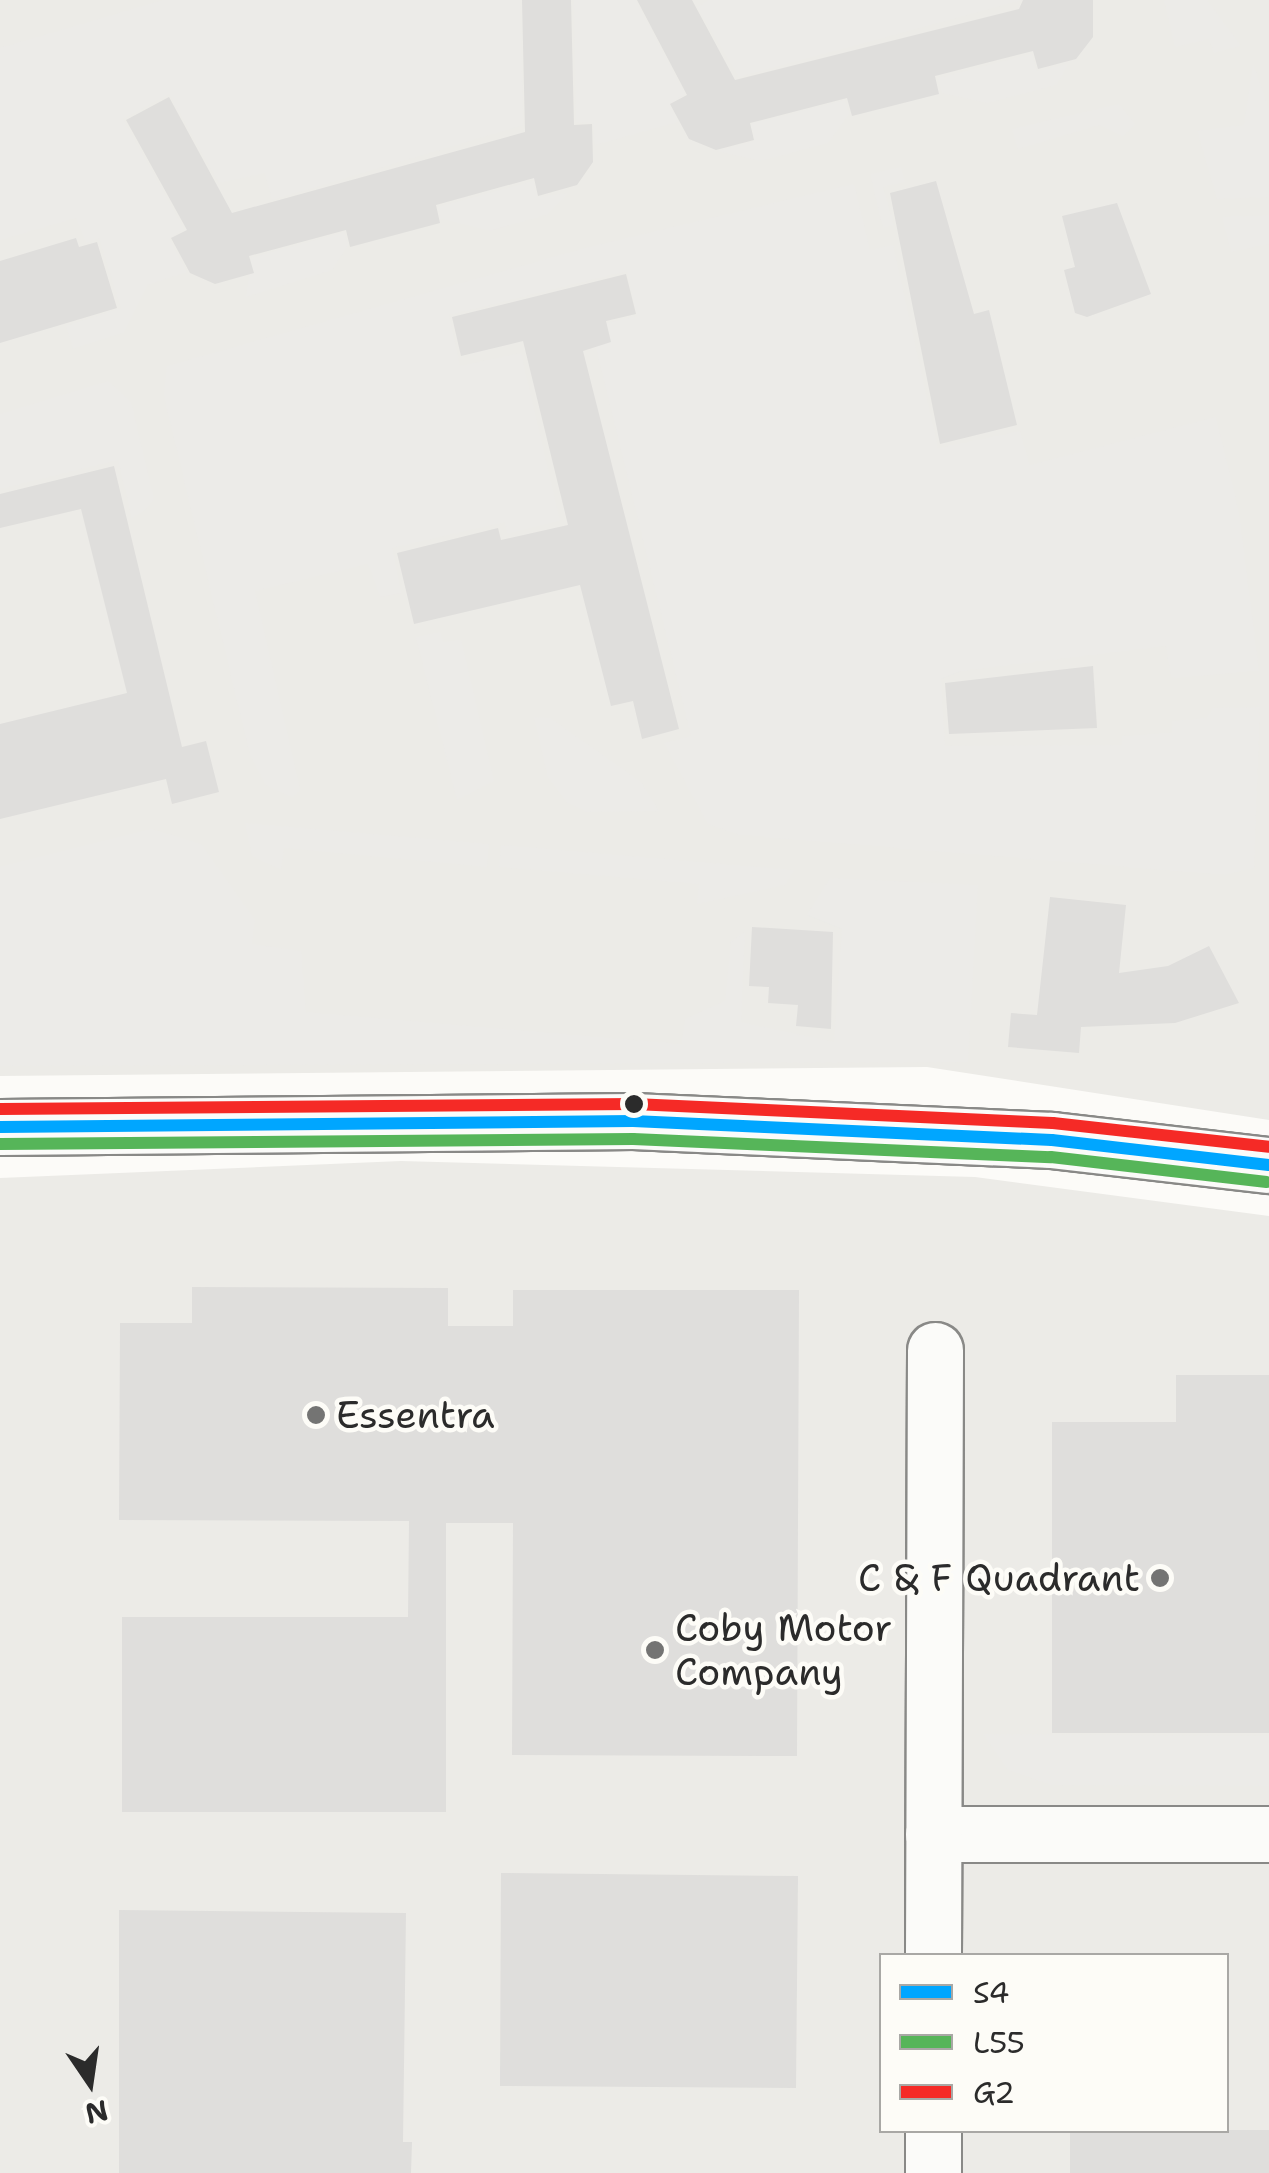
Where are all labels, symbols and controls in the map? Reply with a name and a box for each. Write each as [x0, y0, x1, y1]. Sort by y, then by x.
unlabelled marker [624, 1094, 644, 1114]
place label: Essentra [336, 1392, 495, 1438]
marker: Essentra [305, 1404, 327, 1426]
place label: C & F Quadrant [858, 1555, 1140, 1601]
marker: C & F Quadrant [1149, 1567, 1171, 1589]
place label: Coby Motor Company [675, 1605, 892, 1695]
marker: Coby Motor Company [644, 1639, 666, 1661]
legend [879, 1953, 1229, 2133]
text: S4 [973, 1972, 1010, 2013]
text: L55 [973, 2022, 1025, 2063]
north arrow [40, 2033, 140, 2133]
text: G2 [973, 2072, 1015, 2113]
text: N [82, 2091, 112, 2133]

